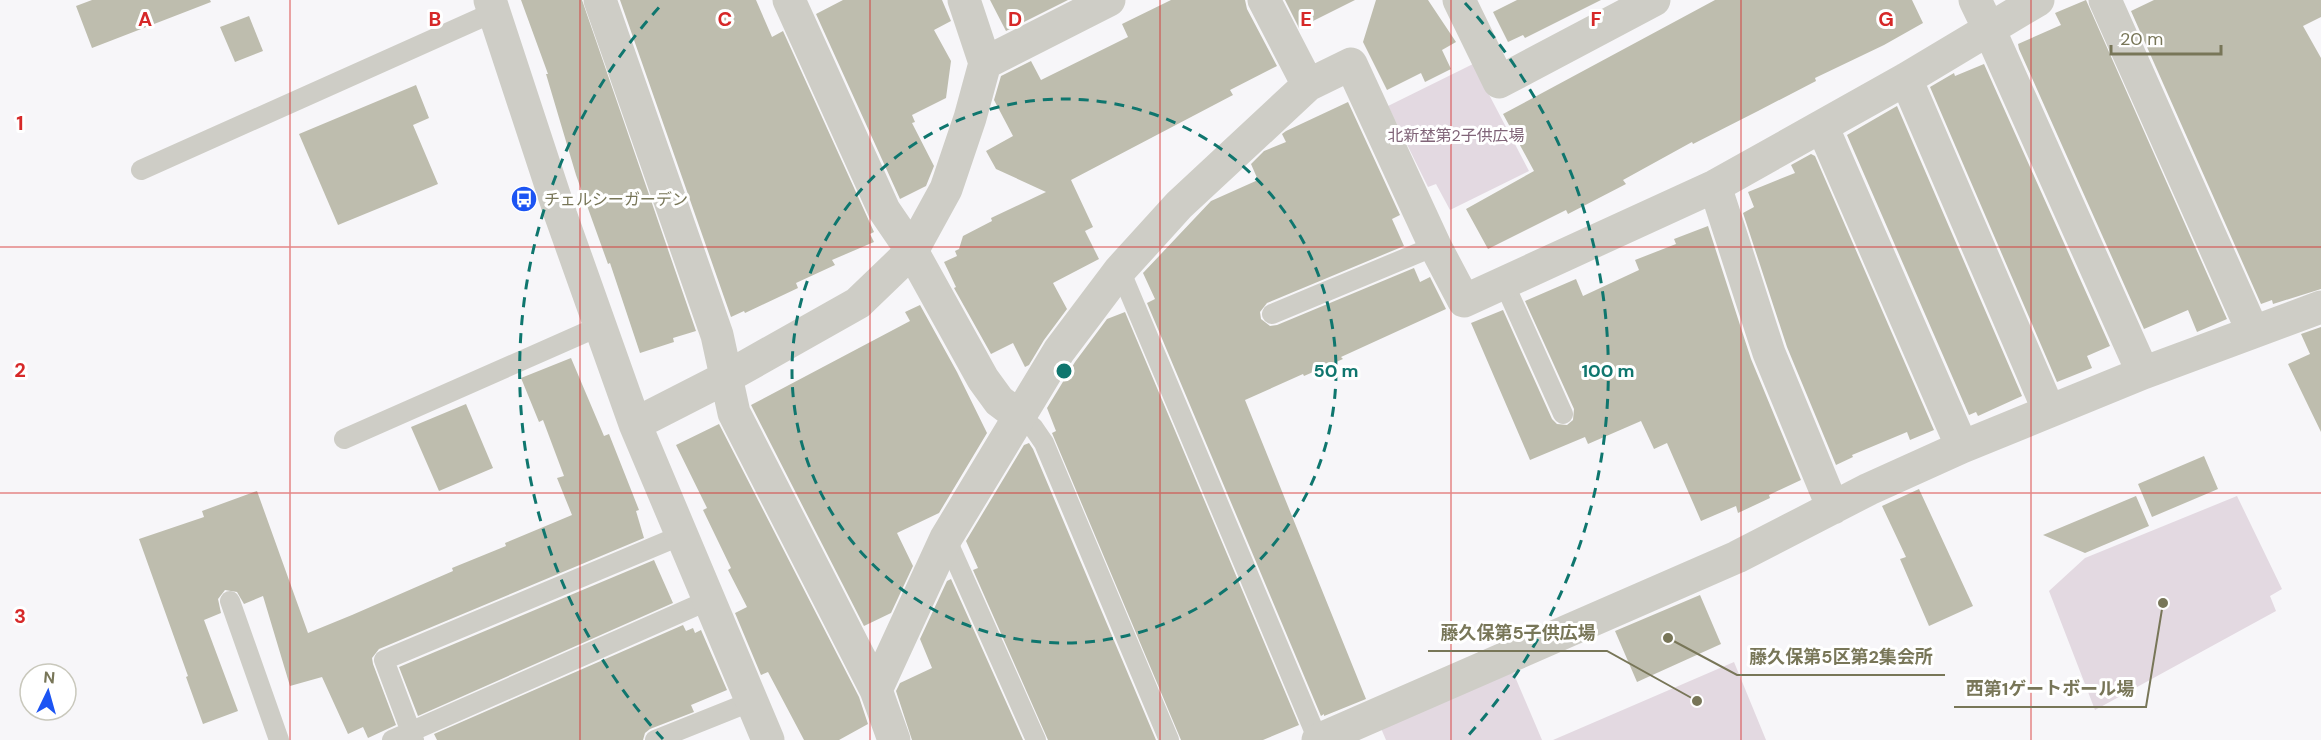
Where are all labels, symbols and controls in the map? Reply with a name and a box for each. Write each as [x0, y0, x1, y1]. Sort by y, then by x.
text: A [138, 6, 152, 32]
text: B [429, 6, 441, 32]
text: C [718, 6, 732, 32]
text: D [1008, 6, 1022, 32]
text: E [1300, 6, 1312, 32]
text: F [1590, 6, 1602, 32]
text: G [1878, 6, 1894, 32]
scale bar [2111, 18, 2220, 56]
text: 20 m [2120, 27, 2163, 51]
text: 1 [16, 110, 24, 136]
park label: 北新埜第2子供広場 [1387, 125, 1525, 146]
bus stop icon: チェルシーガーデン [509, 184, 539, 214]
place label: チェルシーガーデン [544, 189, 688, 210]
text: 2 [14, 357, 26, 383]
text: 50 m [1313, 359, 1359, 383]
text: 100 m [1581, 359, 1635, 383]
centre of rings [1054, 361, 1074, 381]
text: 3 [14, 603, 26, 629]
callout: 藤久保第5子供広場 [1428, 615, 1607, 651]
text: 藤久保第5子供広場 [1440, 621, 1596, 645]
callout: 藤久保第5区第2集会所 [1737, 639, 1945, 675]
text: 藤久保第5区第2集会所 [1749, 645, 1933, 669]
north arrow [18, 662, 78, 722]
text: N [43, 667, 56, 689]
callout: 西第1ゲートボール場 [1954, 671, 2146, 707]
text: 西第1ゲートボール場 [1966, 677, 2134, 701]

